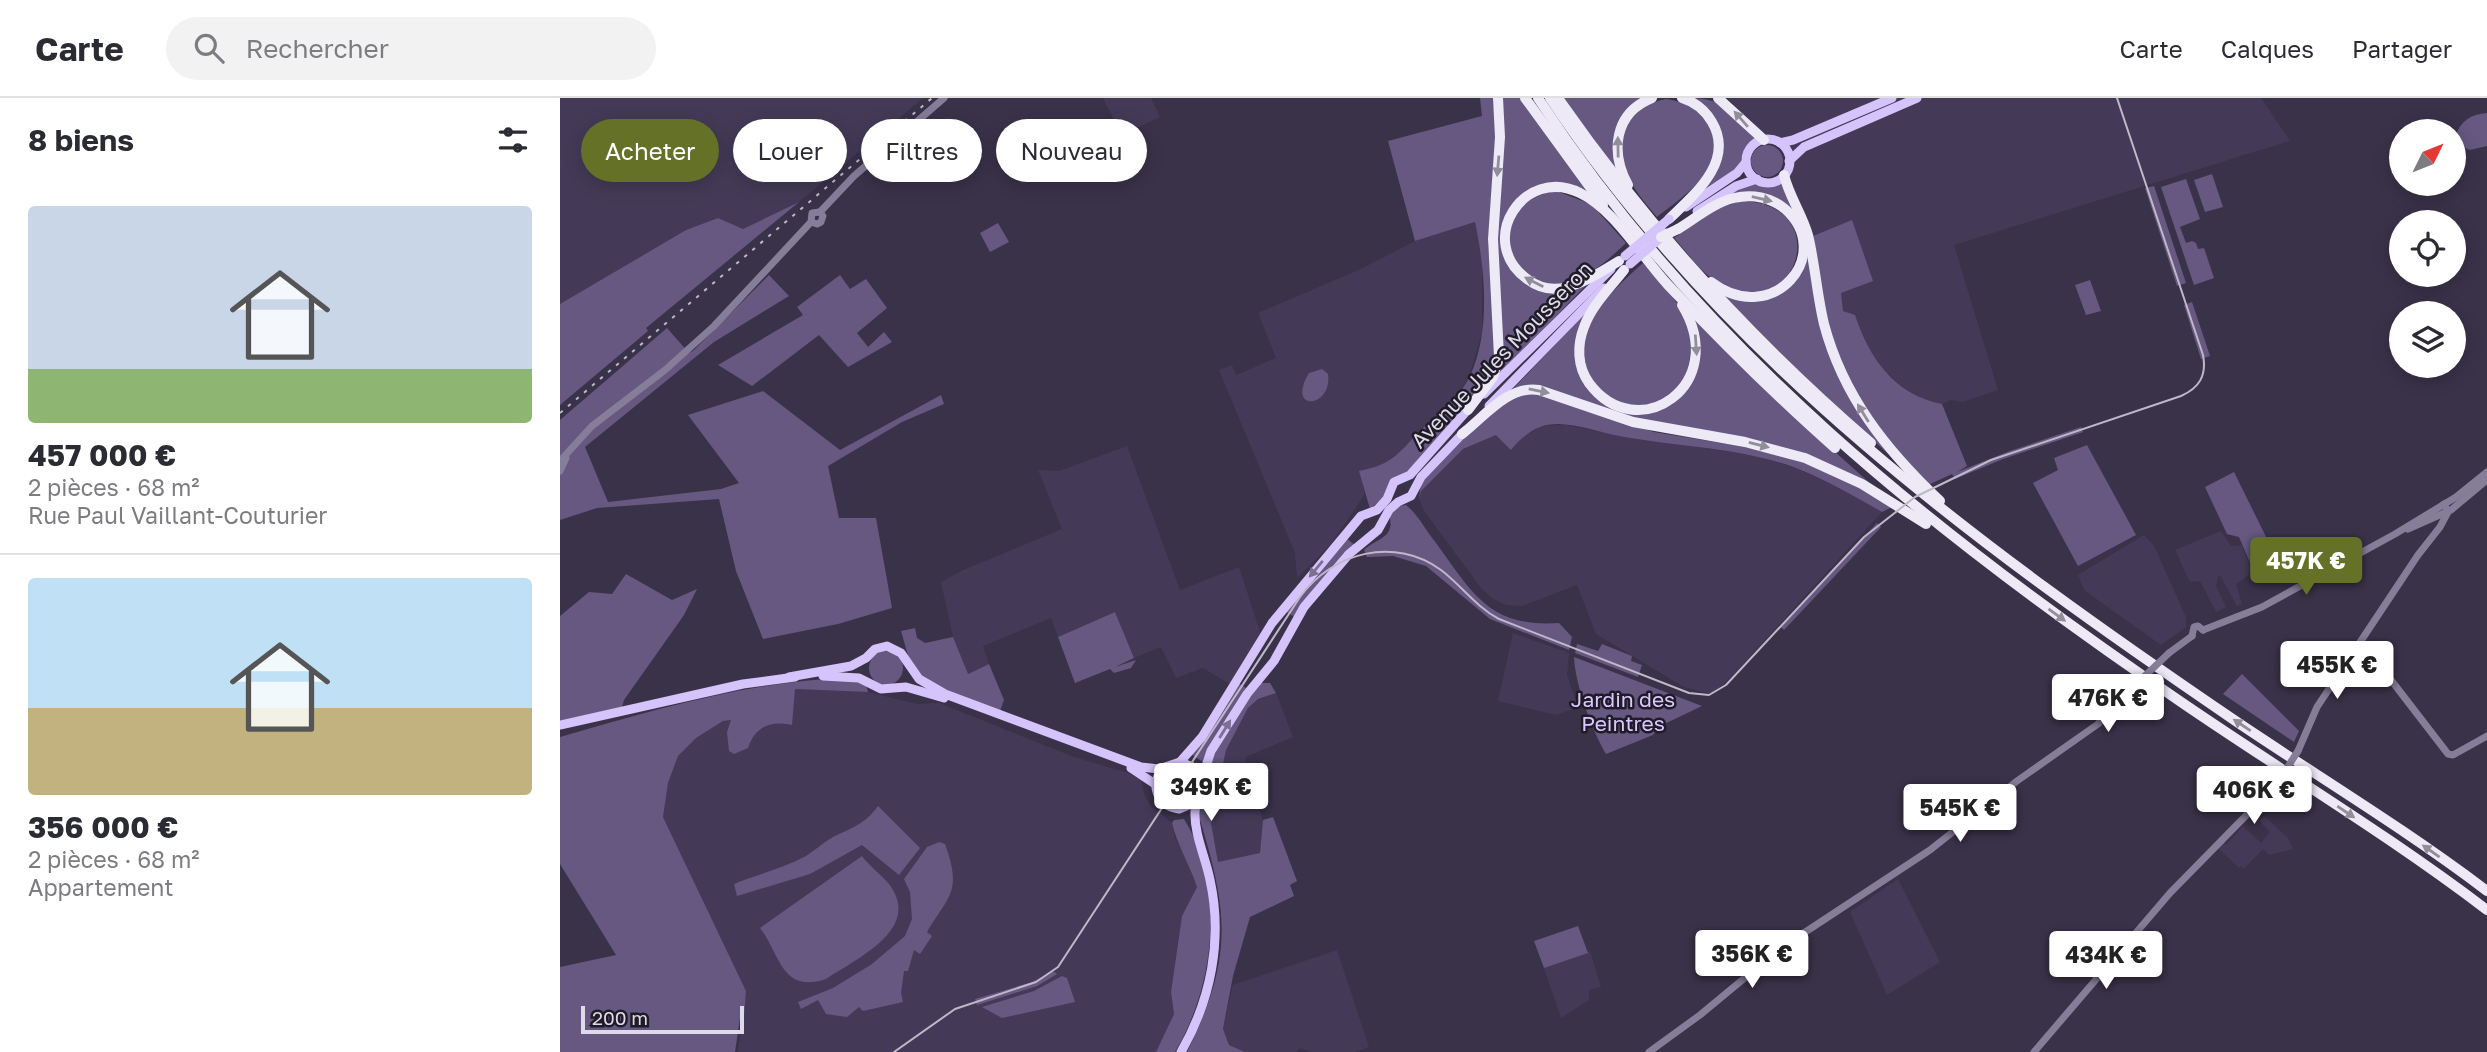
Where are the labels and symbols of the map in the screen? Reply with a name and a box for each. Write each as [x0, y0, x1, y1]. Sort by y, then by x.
one-way arrow [1733, 110, 1749, 128]
north arrow [2389, 119, 2466, 196]
one-way arrow [1612, 136, 1624, 158]
one-way arrow [1492, 155, 1503, 177]
one-way arrow [1751, 194, 1773, 205]
street label: Avenue Jules Mousseron [1405, 255, 1598, 453]
one-way arrow [1524, 277, 1544, 289]
one-way arrow [1691, 334, 1702, 356]
one-way arrow [1528, 386, 1550, 397]
one-way arrow [1857, 404, 1870, 423]
one-way arrow [1748, 440, 1770, 451]
pin: 457K € [2249, 538, 2363, 597]
one-way arrow [1309, 561, 1324, 578]
one-way arrow [2048, 608, 2066, 622]
pin: 455K € [2280, 642, 2394, 701]
pin: 476K € [2051, 674, 2165, 734]
park label: Jardin des Peintres [1571, 686, 1675, 736]
one-way arrow [2233, 718, 2251, 732]
one-way arrow [1218, 719, 1231, 739]
pin: 349K € [1154, 764, 1268, 823]
pin: 406K € [2197, 766, 2311, 826]
pin: 545K € [1903, 784, 2017, 844]
one-way arrow [2336, 806, 2356, 819]
one-way arrow [2422, 845, 2441, 858]
pin: 356K € [1695, 930, 1809, 990]
pin: 434K € [2049, 932, 2163, 991]
scale bar [581, 1003, 744, 1035]

